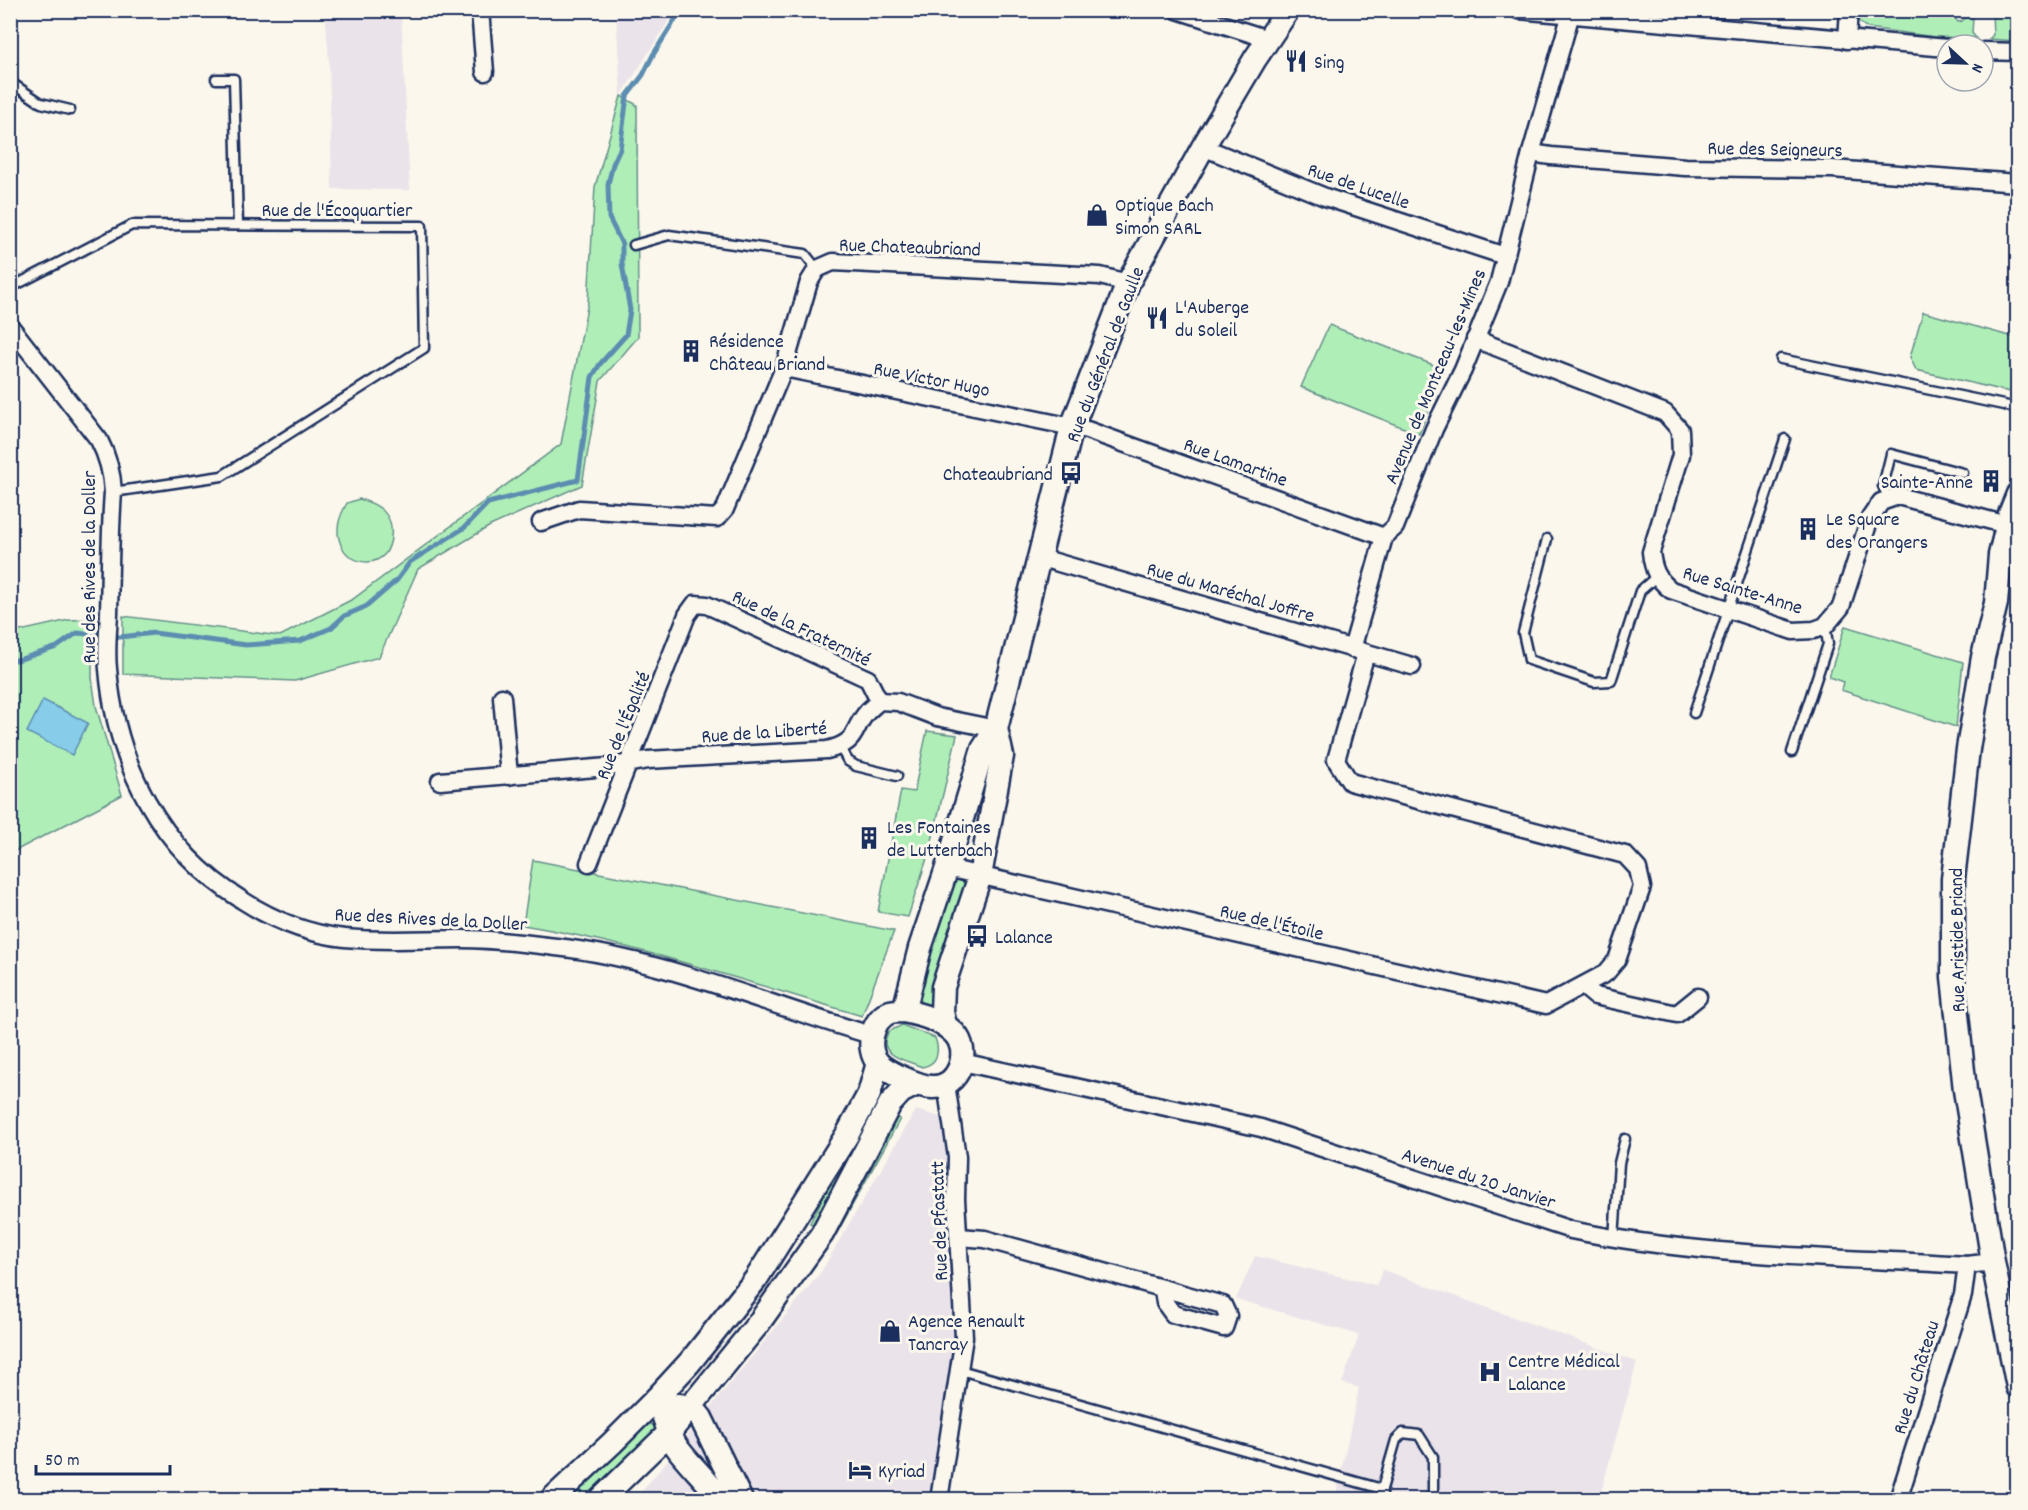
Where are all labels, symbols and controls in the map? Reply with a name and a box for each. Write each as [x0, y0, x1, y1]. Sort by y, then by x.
north arrow [1935, 33, 1995, 93]
restaurant icon: Sing [1283, 48, 1309, 74]
place label: Sing [1314, 50, 1344, 78]
text: N [1964, 60, 1989, 76]
street label: Rue des Seigneurs [1707, 136, 1843, 166]
street label: Rue de Lucelle [1303, 157, 1413, 218]
place label: Optique Bach Simon SARL [1115, 193, 1214, 244]
street label: Rue de l'Écoquartier [262, 198, 413, 226]
shop icon: Optique Bach Simon SARL [1084, 202, 1110, 228]
street label: Rue Chateaubriand [838, 233, 981, 265]
street label: Rue du Général de Gaulle [1060, 263, 1153, 447]
street label: Avenue de Montceau-les-Mines [1379, 265, 1495, 489]
place label: L'Auberge du Soleil [1175, 295, 1249, 346]
restaurant icon: L'Auberge du Soleil [1144, 305, 1170, 331]
place label: Résidence Château Briand [709, 329, 825, 380]
building icon: Résidence Château Briand [678, 338, 704, 364]
street label: Rue Victor Hugo [871, 356, 992, 406]
street label: Rue Lamartine [1179, 432, 1291, 496]
bus stop icon: Chateaubriand [1058, 460, 1084, 486]
place label: Chateaubriand [943, 462, 1053, 490]
building icon: Sainte-Anne [1978, 468, 2004, 494]
street label: Rue des Rives de la Doller [77, 470, 105, 663]
place label: Sainte-Anne [1881, 470, 1973, 498]
place label: Le Square des Orangers [1826, 507, 1928, 558]
building icon: Le Square des Orangers [1795, 516, 1821, 542]
street label: Rue du Maréchal Joffre [1143, 557, 1318, 631]
street label: Rue Sainte-Anne [1679, 560, 1806, 623]
street label: Rue de la Fraternité [726, 584, 875, 675]
street label: Rue de l'Égalité [590, 668, 659, 785]
street label: Rue de la Liberté [700, 716, 828, 752]
place label: Les Fontaines de Lutterbach [887, 815, 993, 866]
building icon: Les Fontaines de Lutterbach [856, 825, 882, 851]
street label: Rue Aristide Briand [1944, 867, 1974, 1012]
street label: Rue de l'Étoile [1217, 898, 1326, 950]
street label: Rue des Rives de la Doller [334, 902, 528, 940]
bus stop icon: Lalance [964, 923, 990, 949]
place label: Lalance [995, 925, 1053, 953]
street label: Avenue du 20 Janvier [1398, 1142, 1559, 1218]
street label: Rue de Pfastatt [925, 1160, 957, 1281]
place label: Agence Renault Tancray [908, 1309, 1025, 1360]
shop icon: Agence Renault Tancray [877, 1318, 903, 1344]
street label: Rue du Château [1887, 1318, 1948, 1438]
place label: Centre Médical Lalance [1508, 1349, 1620, 1400]
hospital icon: Centre Médical Lalance [1477, 1359, 1503, 1385]
scale bar [36, 1438, 170, 1476]
text: 50 m [45, 1449, 80, 1474]
hotel icon: Kyriad [847, 1457, 873, 1483]
place label: Kyriad [878, 1459, 925, 1487]

